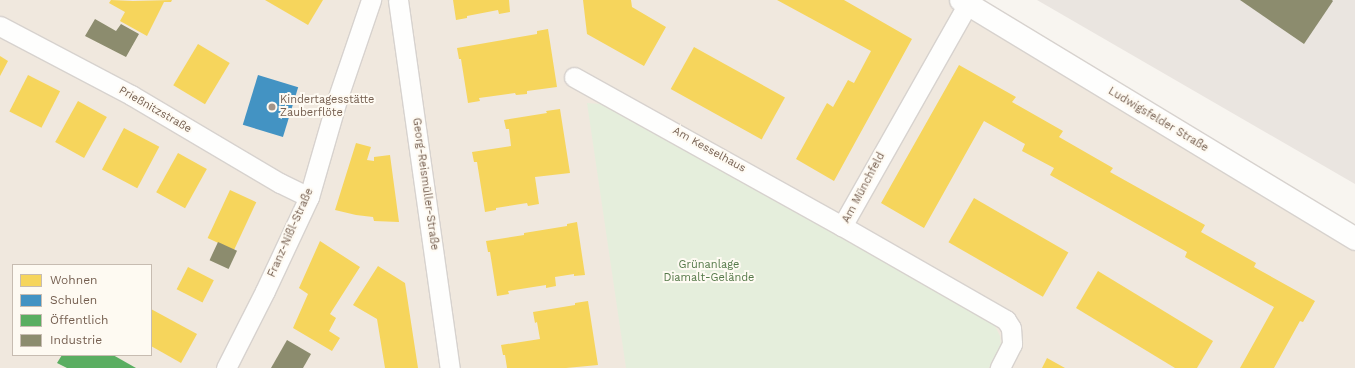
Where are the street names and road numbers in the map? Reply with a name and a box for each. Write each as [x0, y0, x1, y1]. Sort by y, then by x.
street label: Prießnitzstraße [116, 84, 194, 136]
street label: Ludwigsfelder Straße [1105, 85, 1211, 155]
street label: Georg-Reismüller-Straße [409, 117, 441, 251]
street label: Am Kesselhaus [670, 124, 748, 176]
street label: Am Münchfeld [840, 150, 888, 226]
street label: Franz-Nißl-Straße [265, 186, 317, 280]

